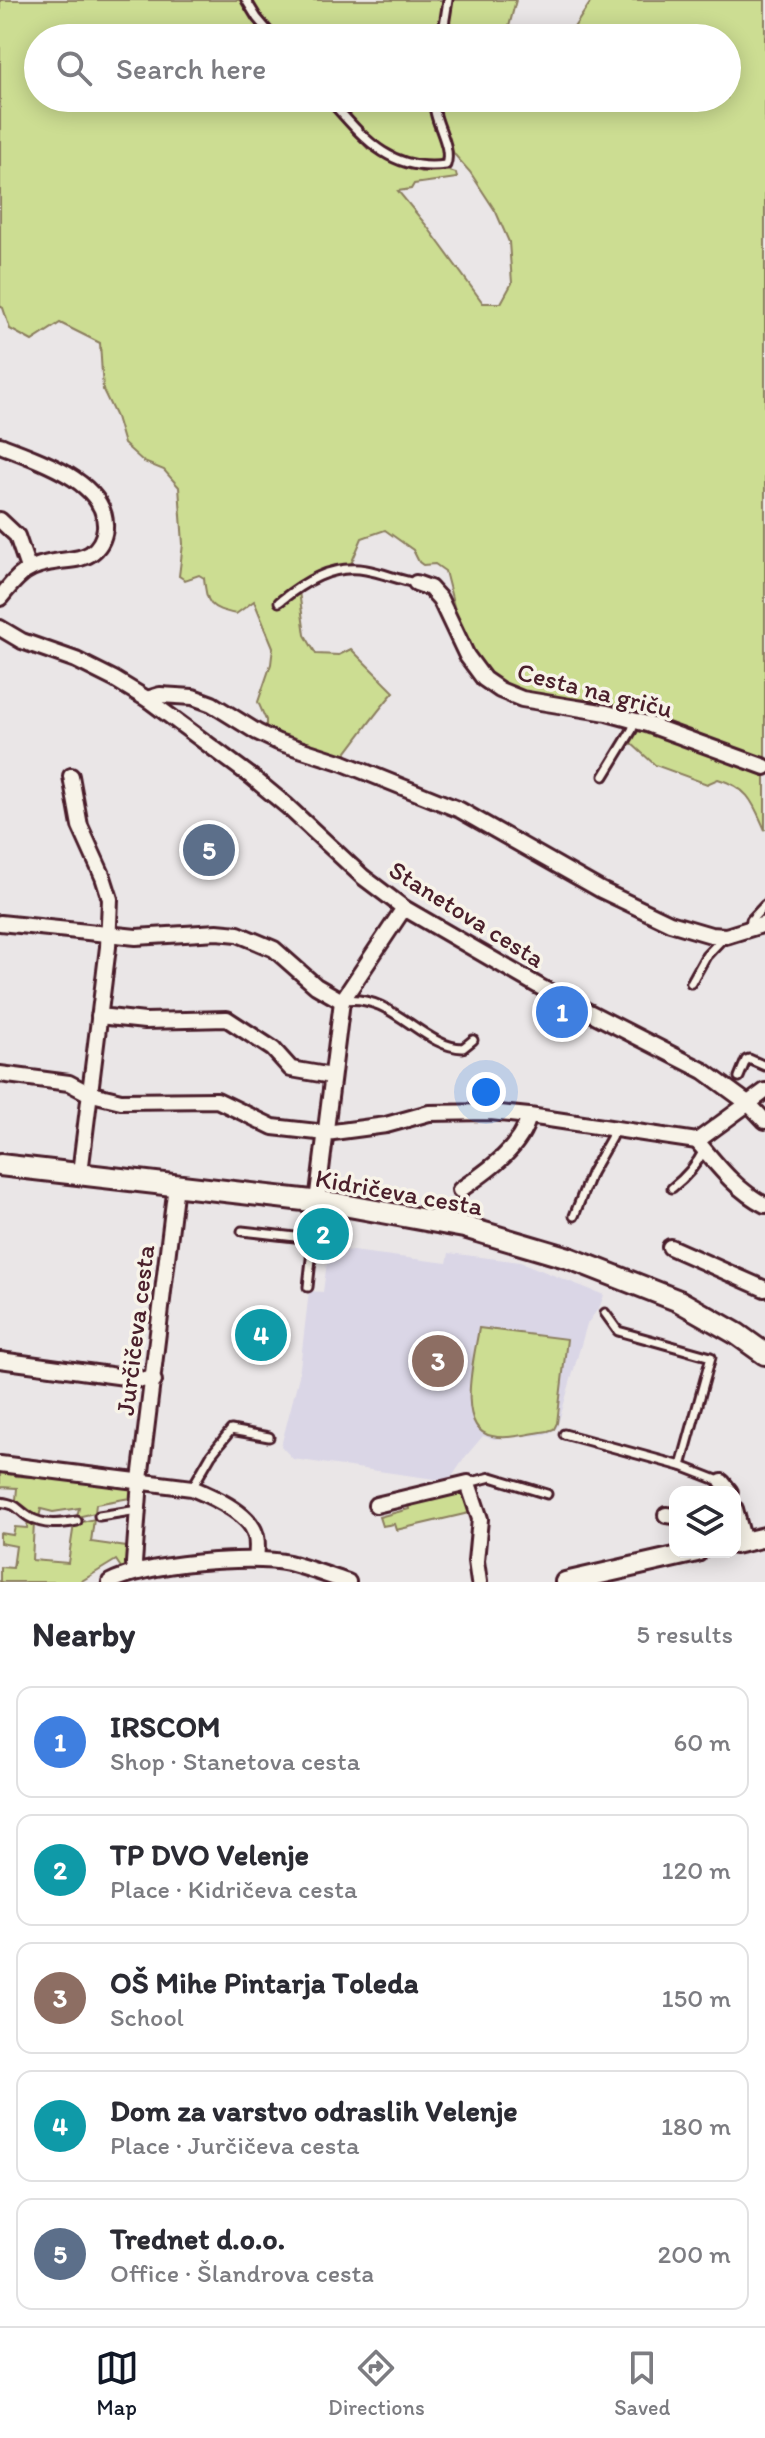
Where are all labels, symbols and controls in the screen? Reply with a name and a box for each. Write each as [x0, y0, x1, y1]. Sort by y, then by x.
search box [24, 24, 741, 112]
icon: search [52, 46, 96, 90]
text: Search here [116, 50, 266, 87]
street label: Cesta na griču [514, 655, 676, 725]
pin: 5 [183, 820, 235, 880]
street label: Stanetova cesta [383, 853, 551, 975]
pin: 1 [536, 982, 588, 1042]
your location [466, 1072, 506, 1112]
street label: Kidričeva cesta [313, 1162, 486, 1223]
pin: 2 [297, 1204, 349, 1264]
street label: Jurčičeva cesta [109, 1242, 161, 1417]
pin: 4 [235, 1305, 287, 1365]
pin: 3 [412, 1331, 464, 1391]
map controls [669, 1486, 741, 1558]
button: layers [669, 1486, 741, 1558]
text: Nearby [32, 1614, 135, 1655]
text: 5 results [636, 1618, 733, 1650]
text: IRSCOM [110, 1708, 221, 1745]
text: 1 [54, 1726, 66, 1758]
text: 60 m [674, 1726, 731, 1758]
text: Shop · Stanetova cesta [110, 1745, 360, 1777]
text: TP DVO Velenje [110, 1836, 309, 1873]
text: 2 [53, 1854, 67, 1886]
text: 120 m [662, 1854, 731, 1886]
text: Place · Kidričeva cesta [110, 1873, 358, 1905]
text: OŠ Mihe Pintarja Toleda [110, 1964, 419, 2001]
text: 3 [53, 1982, 67, 2014]
text: 150 m [662, 1982, 731, 2014]
text: School [110, 2001, 184, 2033]
text: Dom za varstvo odraslih Velenje [110, 2092, 518, 2129]
text: 4 [52, 2110, 68, 2142]
text: 180 m [661, 2110, 731, 2142]
text: Place · Jurčičeva cesta [110, 2129, 359, 2161]
text: Trednet d.o.o. [110, 2220, 285, 2257]
text: 5 [53, 2238, 67, 2270]
text: 200 m [658, 2238, 731, 2270]
text: Office · Šlandrova cesta [110, 2257, 374, 2289]
tab: Map [95, 2346, 139, 2421]
tab: Directions [328, 2346, 425, 2421]
tab: Saved [614, 2346, 670, 2421]

